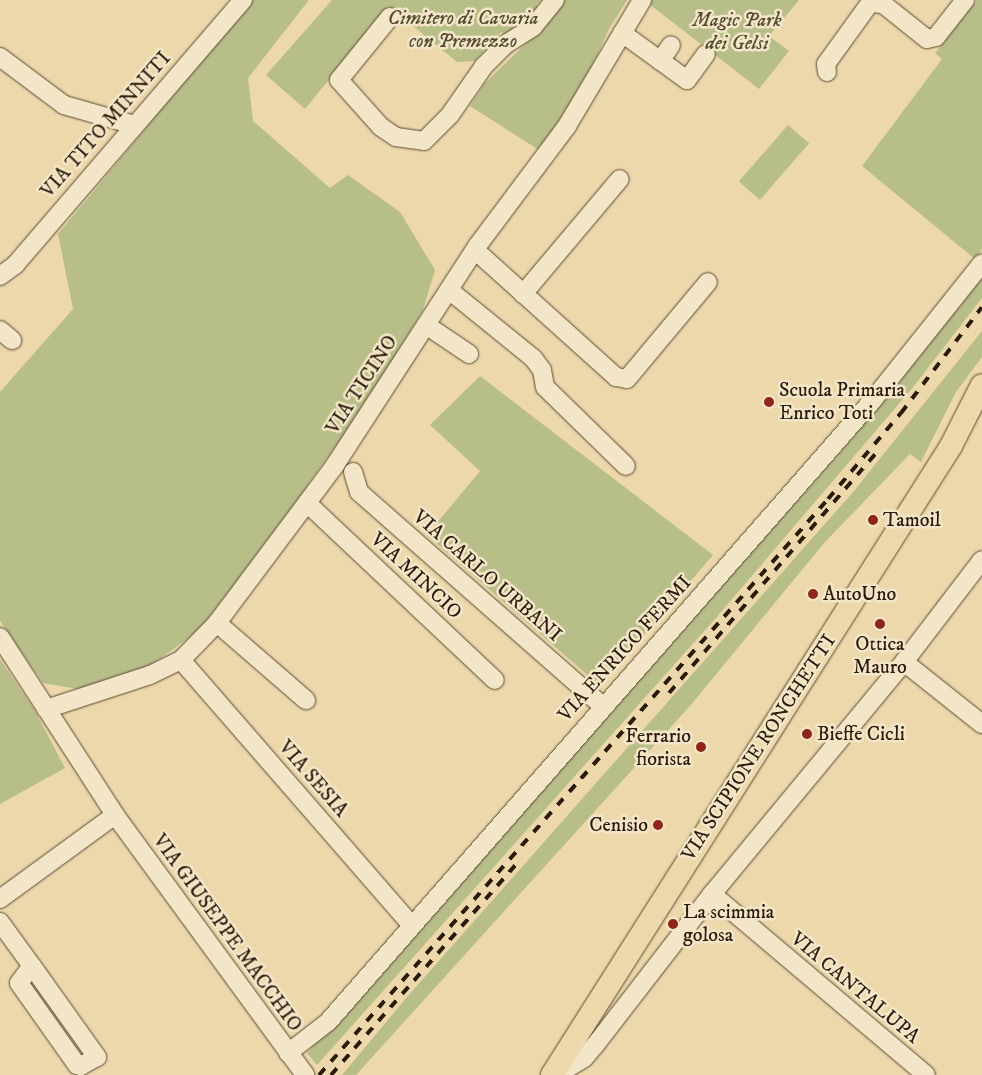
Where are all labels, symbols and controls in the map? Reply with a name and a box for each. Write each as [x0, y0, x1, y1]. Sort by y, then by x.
park label: Cimitero di Cavaria con Premezzo [388, 6, 538, 53]
park label: Magic Park dei Gelsi [692, 8, 782, 55]
street label: VIA TITO MINNITI [36, 47, 176, 203]
street label: VIA TICINO [321, 331, 403, 439]
place label: Scuola Primaria Enrico Toti [779, 379, 905, 426]
marker: Scuola Primaria Enrico Toti [763, 396, 775, 408]
street label: VIA CARLO URBANI [408, 505, 566, 647]
place label: Tamoil [883, 508, 941, 532]
marker: Tamoil [867, 514, 879, 526]
street label: VIA MINCIO [365, 528, 467, 624]
street label: VIA ENRICO FERMI [553, 571, 697, 727]
place label: AutoUno [823, 582, 896, 606]
marker: AutoUno [807, 588, 819, 600]
marker: Ottica Mauro [874, 618, 886, 630]
street label: VIA SCIPIONE RONCHETTI [677, 630, 841, 866]
place label: Ottica Mauro [853, 632, 907, 679]
place label: Bieffe Cicli [817, 722, 905, 746]
place label: Ferrario fiorista [625, 724, 691, 771]
marker: Bieffe Cicli [801, 728, 813, 740]
street label: VIA SESIA [273, 736, 353, 822]
marker: Ferrario fiorista [695, 741, 707, 753]
place label: Cenisio [589, 813, 648, 837]
marker: Cenisio [652, 819, 664, 831]
street label: VIA GIUSEPPE MACCHIO [147, 830, 307, 1036]
place label: La scimmia golosa [683, 900, 774, 947]
marker: La scimmia golosa [667, 918, 679, 930]
street label: VIA CANTALUPA [786, 927, 924, 1049]

